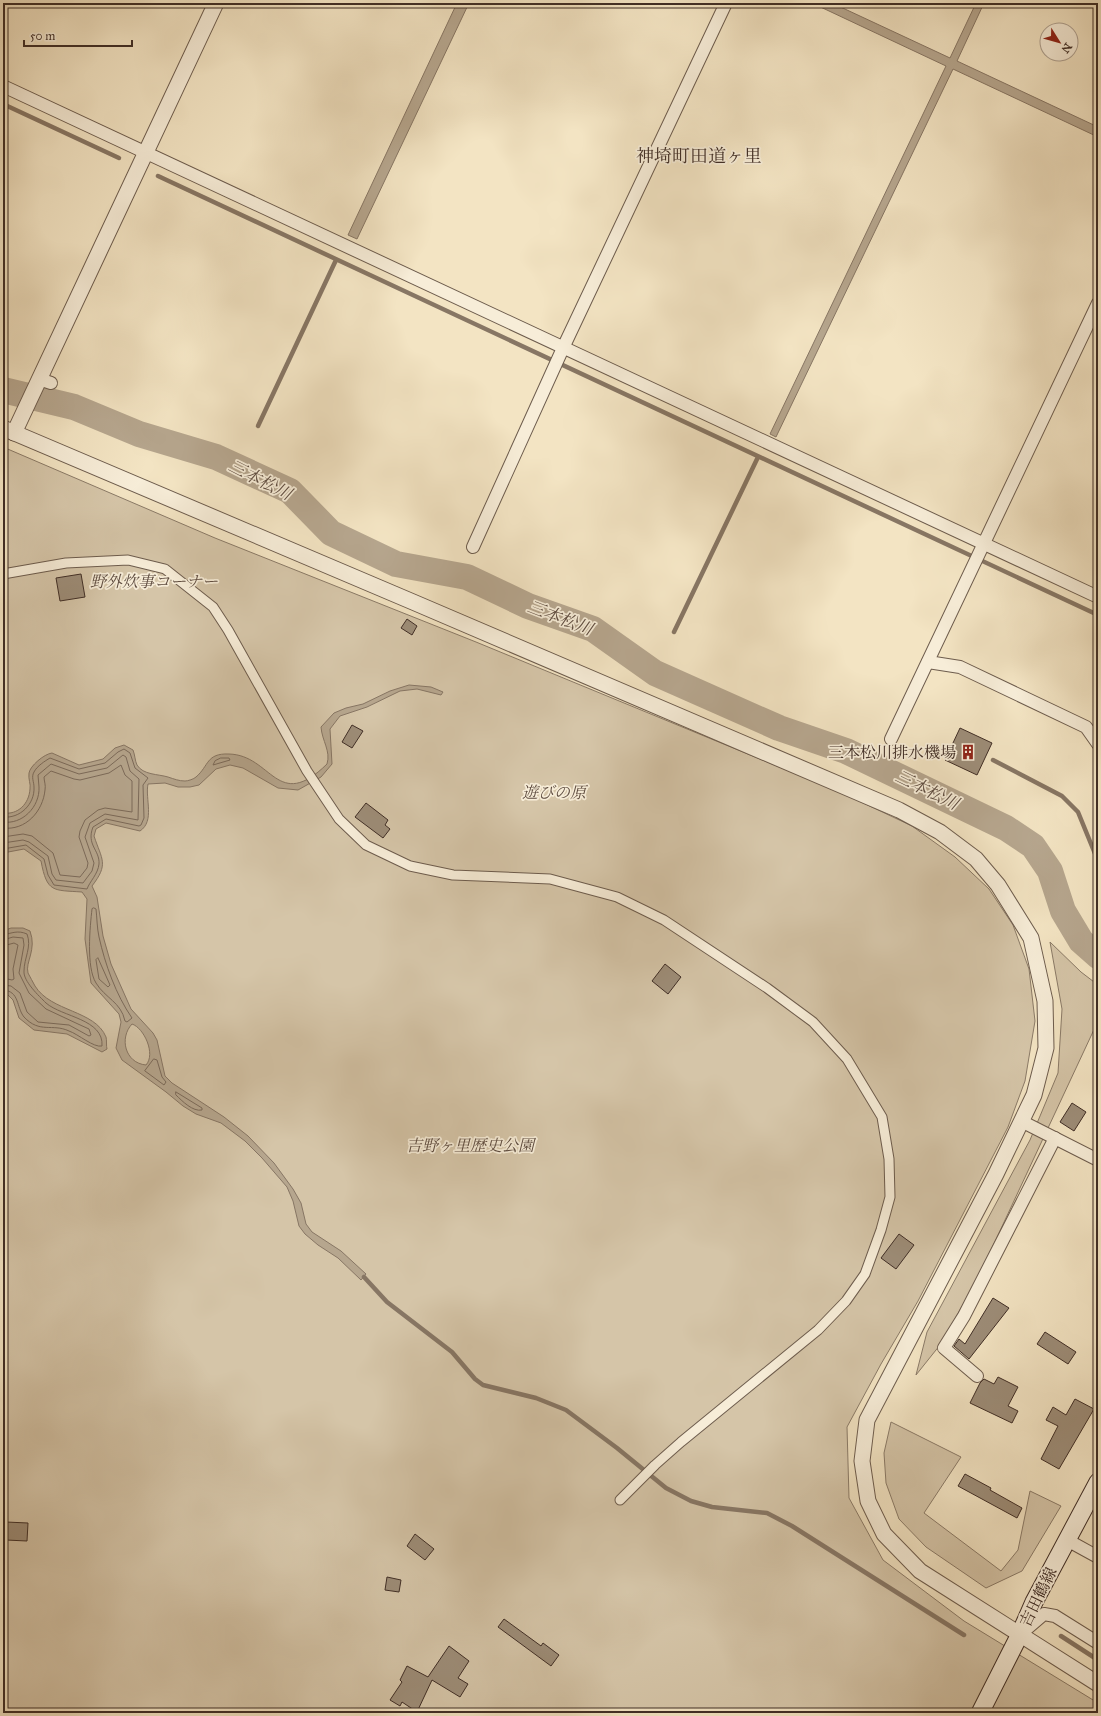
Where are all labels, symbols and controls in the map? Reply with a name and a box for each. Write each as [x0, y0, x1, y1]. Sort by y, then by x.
scale bar [24, 22, 132, 48]
north arrow [1039, 22, 1079, 62]
text: 50 m [30, 29, 55, 43]
text: N [1058, 40, 1075, 56]
district label: 神埼町田道ヶ里 [636, 145, 762, 167]
water label: 三本松川 [225, 455, 297, 506]
park label: 野外炊事コーナー [90, 572, 218, 591]
water label: 三本松川 [524, 596, 597, 641]
place label: 三本松川排水機場 [828, 743, 956, 762]
building icon: 三本松川排水機場 [959, 743, 977, 761]
water label: 三本松川 [892, 766, 964, 815]
park label: 遊びの原 [522, 783, 589, 802]
park label: 吉野ヶ里歴史公園 [406, 1136, 537, 1155]
street label: 吉田鶴線 [1015, 1564, 1061, 1630]

